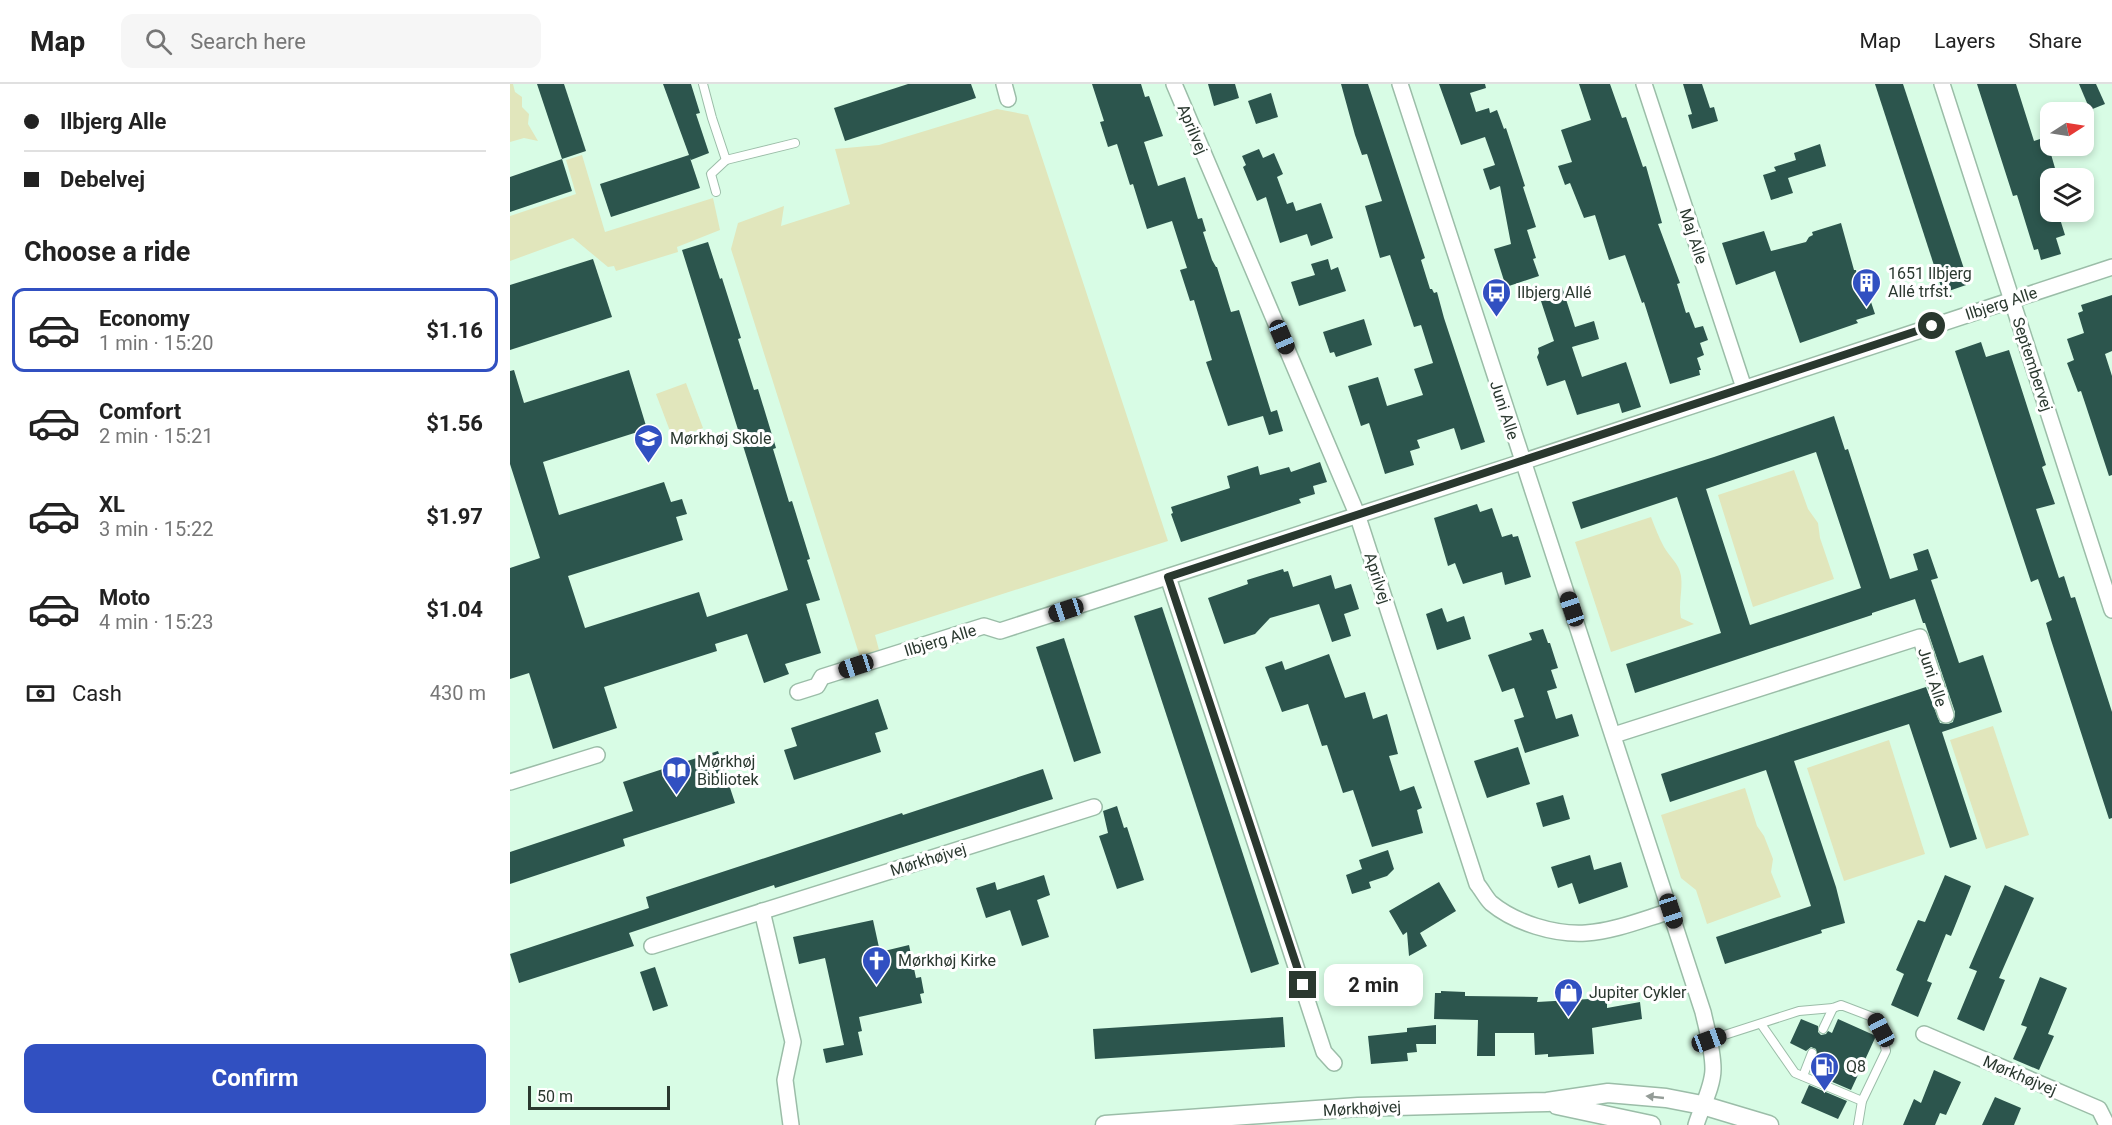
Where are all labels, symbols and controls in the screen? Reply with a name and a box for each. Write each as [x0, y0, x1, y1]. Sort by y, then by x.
search box [121, 14, 541, 68]
text: Map [30, 25, 85, 58]
icon: search [142, 25, 175, 58]
text: Search here [190, 29, 306, 54]
text: Map [1859, 29, 1901, 53]
text: Layers [1934, 29, 1995, 53]
text: Share [2028, 29, 2082, 53]
street label: Aprilvej [1174, 101, 1212, 157]
north arrow [2040, 102, 2094, 156]
map controls [2040, 102, 2094, 222]
text: Ilbjerg Alle [60, 109, 166, 134]
text: Debelvej [60, 167, 145, 192]
button: layers [2040, 168, 2094, 222]
street label: Maj Alle [1676, 206, 1711, 266]
text: Choose a ride [24, 236, 190, 268]
place label: 1651 Ilbjerg Allé trfst. [1888, 264, 1972, 301]
building icon: 1651 Ilbjerg Allé trfst. [1851, 266, 1883, 308]
bus stop icon: Ilbjerg Allé [1480, 276, 1512, 318]
place label: Ilbjerg Allé [1517, 283, 1591, 302]
street label: Ilbjerg Alle [1963, 283, 2040, 324]
icon: car [27, 303, 81, 357]
text: Economy [99, 306, 190, 331]
route start [1918, 312, 1945, 339]
street label: Septembervej [2008, 315, 2057, 414]
car [1267, 317, 1297, 357]
text: $1.16 [426, 318, 483, 343]
text: 1 min · 15:20 [99, 331, 214, 355]
street label: Juni Alle [1486, 378, 1523, 442]
icon: car [27, 396, 81, 450]
text: Comfort [99, 399, 181, 424]
text: $1.56 [426, 411, 483, 436]
school or university icon: Mørkhøj Skole [633, 422, 665, 464]
text: 2 min · 15:21 [99, 424, 214, 448]
place label: Mørkhøj Skole [670, 429, 771, 448]
icon: car [27, 489, 81, 543]
text: XL [99, 492, 125, 517]
text: $1.97 [426, 504, 483, 529]
text: 3 min · 15:22 [99, 517, 214, 541]
street label: Aprilvej [1360, 550, 1395, 606]
icon: car [27, 582, 81, 636]
text: Moto [99, 585, 150, 610]
car [1558, 589, 1586, 629]
car [1046, 596, 1086, 624]
text: $1.04 [426, 597, 483, 622]
text: 4 min · 15:23 [99, 610, 214, 634]
street label: Ilbjerg Alle [902, 621, 979, 660]
street label: Juni Alle [1914, 645, 1951, 709]
car [836, 652, 876, 680]
icon: cash [24, 677, 57, 710]
text: Cash [72, 681, 122, 706]
text: 430 m [430, 681, 486, 705]
place label: Mørkhøj Bibliotek [697, 752, 759, 789]
library icon: Mørkhøj Bibliotek [660, 754, 692, 796]
street label: Mørkhøjvej [888, 839, 968, 880]
car [1657, 891, 1685, 931]
church icon: Mørkhøj Kirke [861, 944, 893, 986]
place label: Mørkhøj Kirke [898, 951, 996, 970]
callout: 2 min [1324, 964, 1423, 1006]
route end [1289, 971, 1316, 998]
text: 2 min [1348, 973, 1399, 997]
shop icon: Jupiter Cykler [1552, 976, 1584, 1018]
place label: Jupiter Cykler [1589, 983, 1687, 1002]
car [1865, 1010, 1897, 1050]
car [1689, 1025, 1729, 1055]
button: Confirm [24, 1044, 486, 1113]
fuel station icon: Q8 [1809, 1050, 1841, 1092]
street label: Mørkhøjvej [1980, 1051, 2060, 1099]
place label: Q8 [1846, 1057, 1866, 1076]
scale bar [528, 1083, 670, 1110]
text: 50 m [537, 1087, 573, 1106]
one-way arrow [1646, 1092, 1665, 1102]
street label: Mørkhøjvej [1322, 1097, 1402, 1120]

